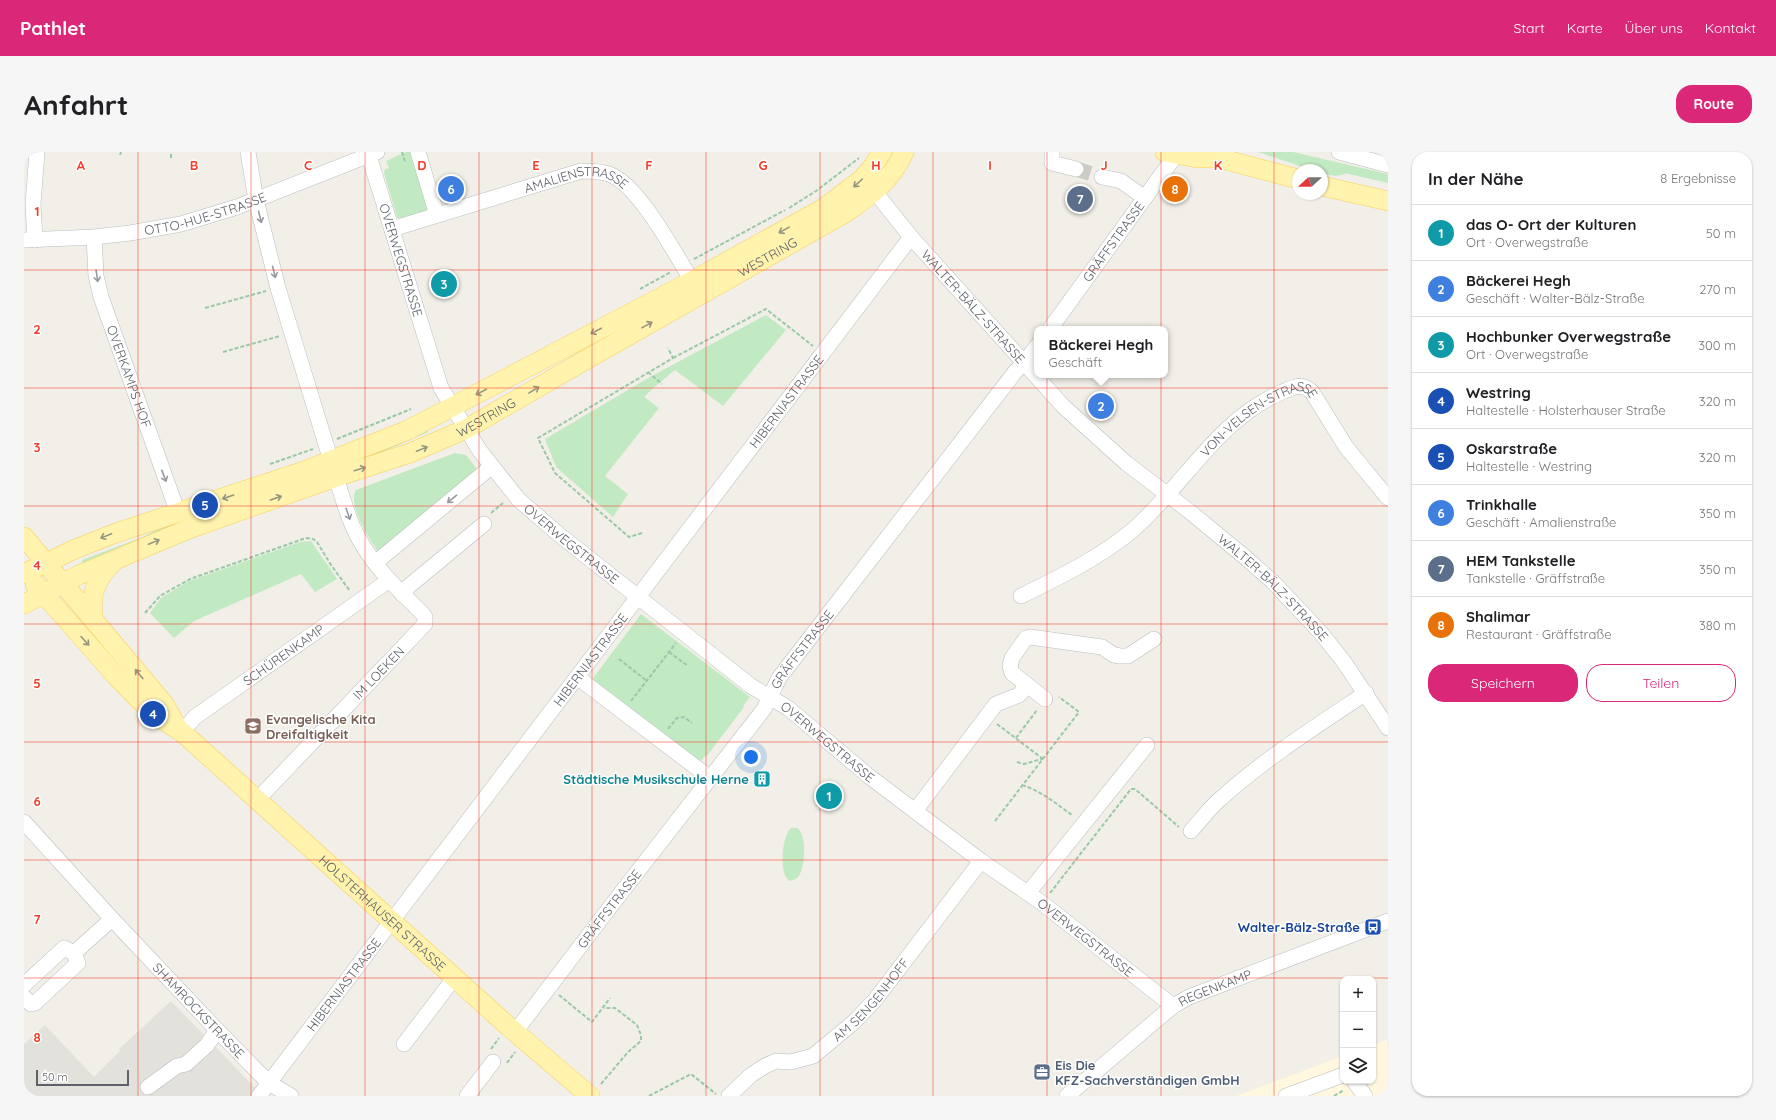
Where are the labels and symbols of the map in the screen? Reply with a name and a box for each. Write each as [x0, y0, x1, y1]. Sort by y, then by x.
text: A [77, 157, 86, 173]
text: B [190, 157, 198, 173]
text: C [304, 157, 312, 173]
text: D [417, 157, 427, 173]
text: E [532, 157, 540, 173]
text: F [645, 157, 653, 173]
text: G [758, 157, 768, 173]
text: H [871, 157, 881, 173]
text: I [988, 157, 992, 173]
text: J [1100, 157, 1108, 173]
text: K [1214, 157, 1223, 173]
text: AMALIENSTRASSE [522, 163, 632, 196]
north arrow [1292, 164, 1328, 200]
pin: 6 [438, 174, 464, 204]
pin: 8 [1162, 174, 1188, 204]
one-way arrow [853, 178, 863, 187]
street label: AMALIENSTRASSE [521, 182, 629, 198]
pin: 7 [1067, 184, 1093, 214]
street label: OTTO-HUE-STRASSE [143, 188, 268, 238]
street label: GRÄFFSTRASSE [1079, 198, 1148, 285]
street label: OVERWEGSTRASSE [376, 201, 426, 319]
text: 1 [34, 203, 40, 219]
one-way arrow [257, 210, 265, 223]
one-way arrow [778, 227, 790, 234]
street label: WESTRING [735, 234, 800, 280]
street label: WALTER-BÄLZ-STRASSE [918, 246, 1029, 367]
one-way arrow [271, 265, 278, 278]
one-way arrow [93, 269, 101, 282]
pin: 3 [431, 269, 457, 299]
text: 2 [33, 321, 41, 337]
one-way arrow [641, 321, 653, 329]
street label: OVERKAMPS HOF [104, 323, 155, 430]
one-way arrow [590, 328, 602, 336]
street label: HIBERNIASTRASSE [746, 352, 827, 451]
street label: VON-VELSEN-STRASSE [1197, 378, 1322, 460]
one-way arrow [528, 385, 540, 393]
one-way arrow [475, 389, 487, 396]
pin: 2 [1088, 391, 1114, 421]
street label: WESTRING [454, 394, 518, 440]
text: 3 [34, 439, 41, 455]
one-way arrow [415, 444, 427, 452]
one-way arrow [354, 465, 367, 472]
one-way arrow [161, 470, 169, 482]
pin: 5 [192, 490, 218, 520]
one-way arrow [270, 493, 282, 501]
one-way arrow [221, 494, 234, 501]
one-way arrow [447, 495, 458, 504]
street label: OVERWEGSTRASSE [521, 500, 622, 587]
one-way arrow [345, 507, 353, 519]
street label: WALTER-BÄLZ-STRASSE [1215, 530, 1332, 644]
one-way arrow [101, 533, 113, 541]
one-way arrow [148, 538, 160, 546]
text: 4 [33, 557, 41, 573]
street label: GRÄFFSTRASSE [767, 606, 837, 691]
street label: HIBERNIASTRASSE [550, 610, 631, 709]
street label: SCHÜRENKAMP [240, 620, 327, 689]
one-way arrow [81, 636, 90, 647]
street label: IM LOEKEN [349, 643, 408, 703]
one-way arrow [134, 669, 143, 680]
text: 5 [33, 675, 41, 691]
street label: OVERWEGSTRASSE [778, 698, 878, 786]
pin: 4 [140, 699, 166, 729]
place label: Evangelische Kita Dreifaltigkeit [266, 711, 376, 742]
school or university icon: Evangelische Kita Dreifaltigkeit [243, 716, 263, 736]
your location [741, 747, 761, 767]
building icon: Städtische Musikschule Herne [752, 769, 772, 789]
place label: Städtische Musikschule Herne [563, 771, 749, 787]
pin: 1 [816, 781, 842, 811]
text: 6 [33, 793, 41, 809]
street label: HOLSTERHAUSER STRASSE [316, 852, 450, 974]
street label: GRÄFFSTRASSE [574, 866, 644, 951]
street label: OVERWEGSTRASSE [1034, 895, 1137, 980]
text: 7 [33, 911, 41, 927]
bus stop icon: Walter-Bälz-Straße [1363, 917, 1383, 937]
place label: Walter-Bälz-Straße [1238, 919, 1360, 935]
street label: HIBERNIASTRASSE [303, 935, 384, 1034]
street label: AM SENGENHOFF [829, 955, 912, 1045]
street label: SHAMROCKSTRASSE [150, 959, 248, 1061]
street label: REGENKAMP [1175, 966, 1254, 1010]
text: 8 [33, 1029, 41, 1045]
place label: Eis Die KFZ-Sachverständigen GmbH [1055, 1057, 1240, 1088]
office icon: Eis Die KFZ-Sachverständigen GmbH [1032, 1062, 1052, 1082]
scale bar [36, 1068, 129, 1087]

